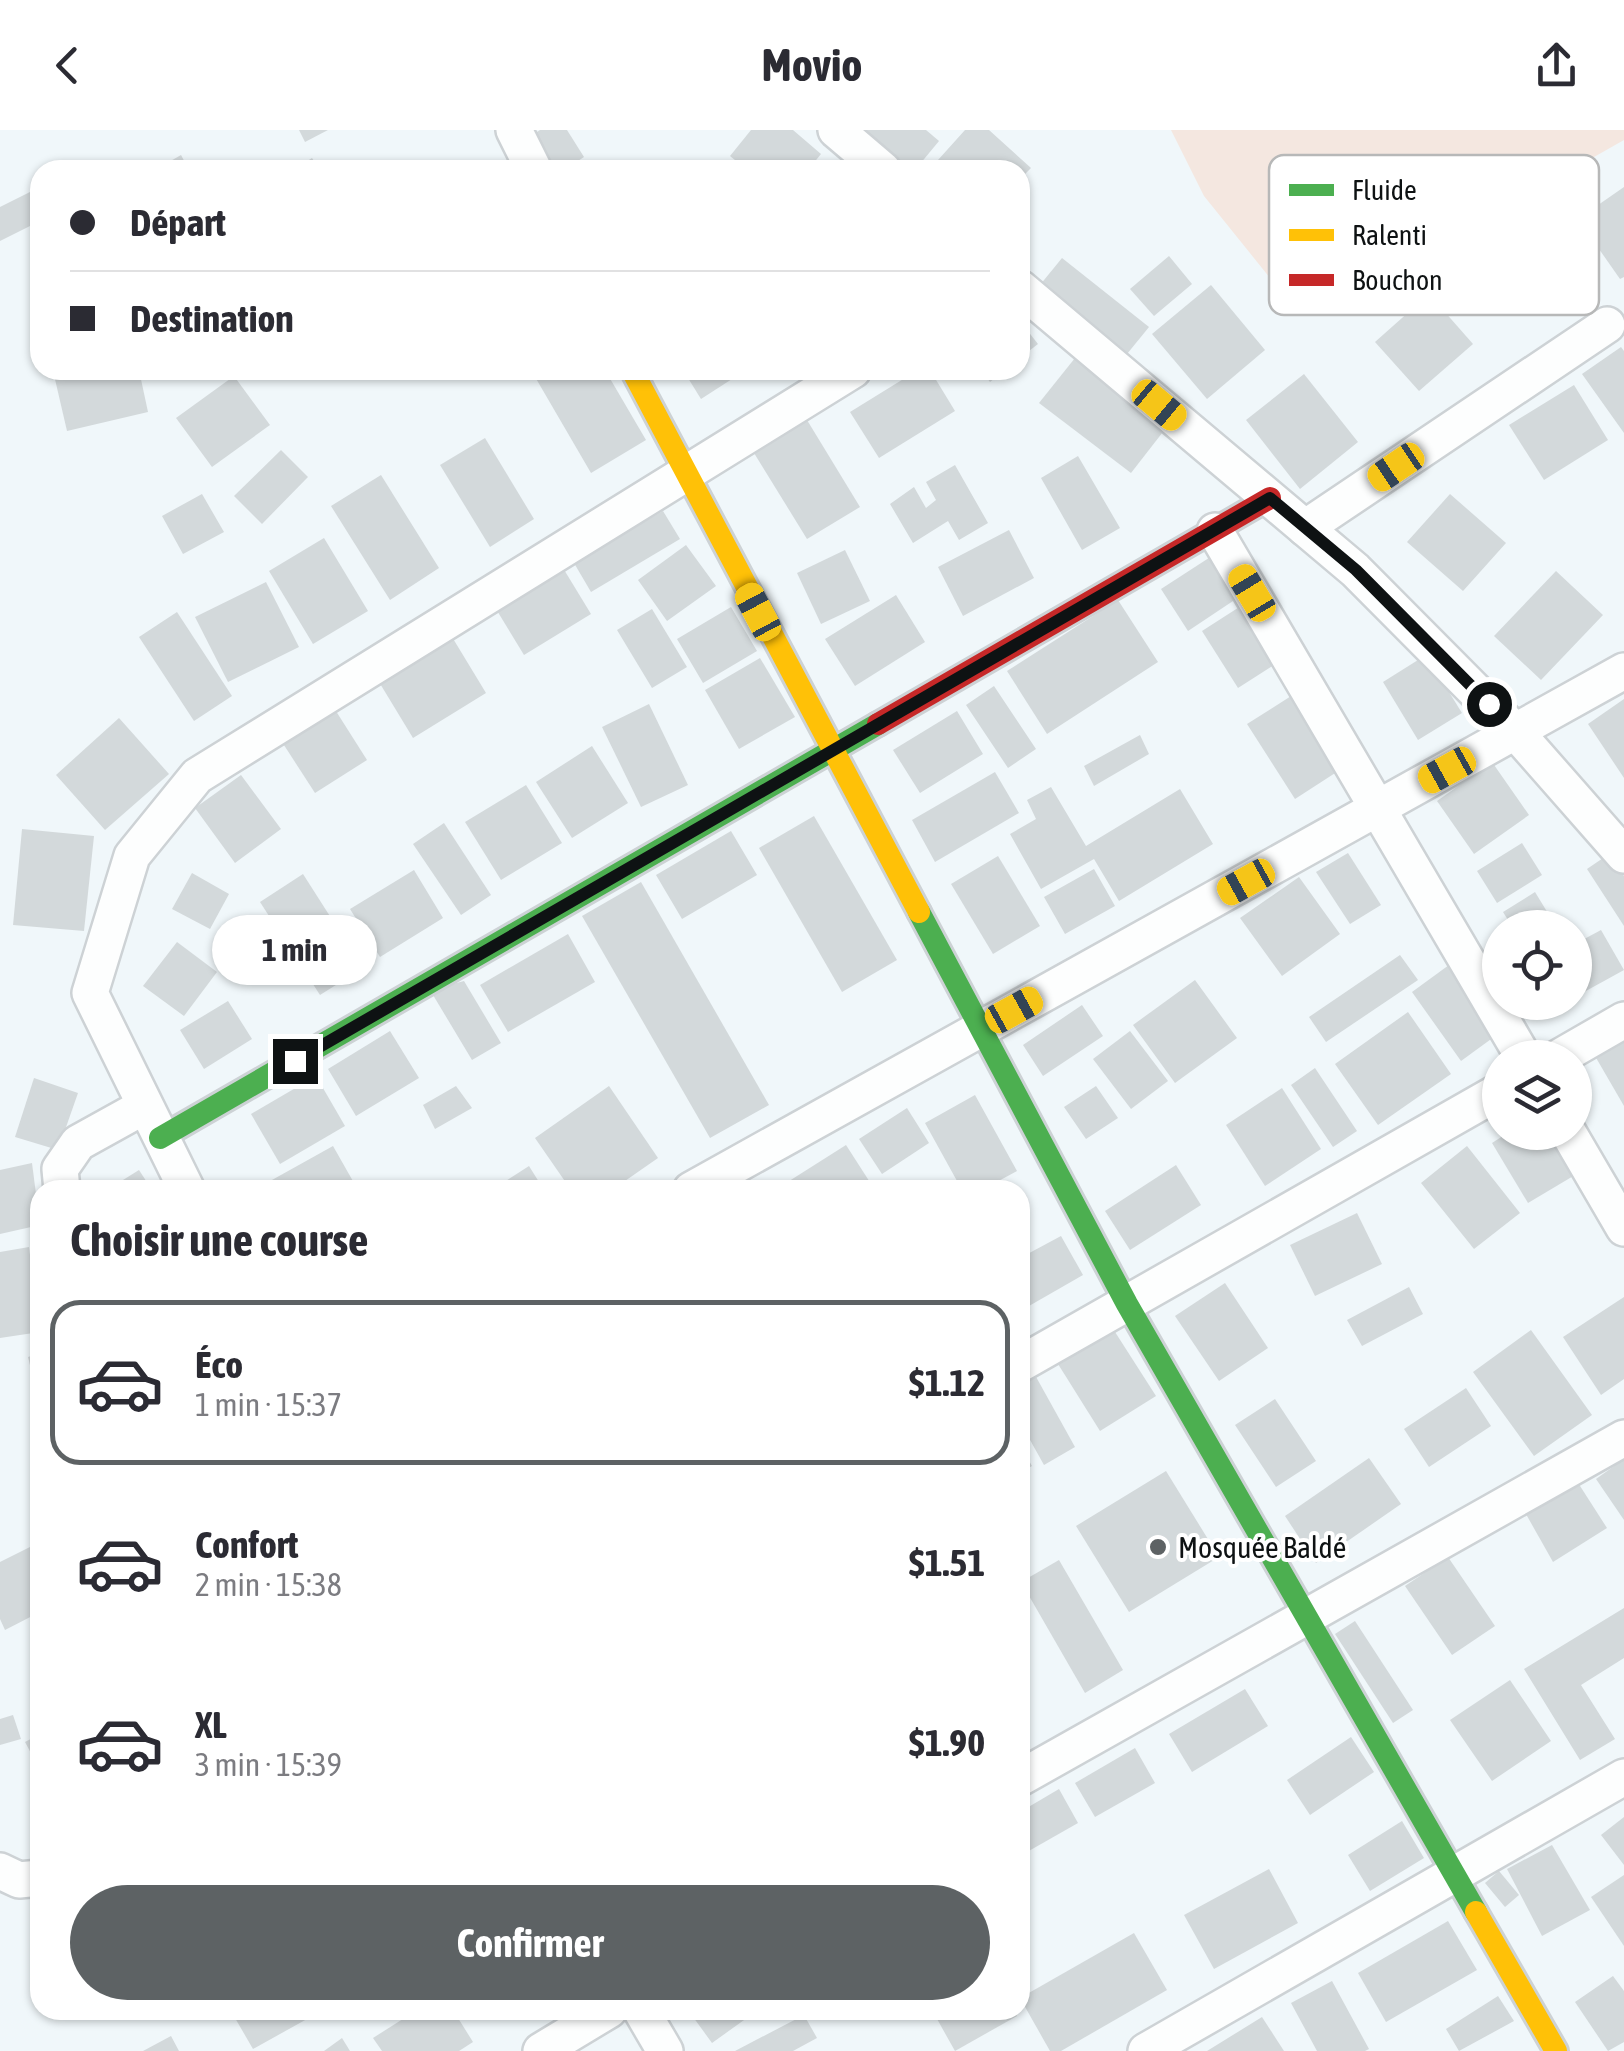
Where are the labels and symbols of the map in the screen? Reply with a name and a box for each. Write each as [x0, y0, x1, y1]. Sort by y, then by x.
legend [1269, 155, 1599, 315]
text: Fluide [1352, 174, 1417, 206]
text: Ralenti [1352, 219, 1427, 251]
text: Bouchon [1352, 264, 1443, 296]
car [1126, 374, 1192, 436]
car [1363, 438, 1429, 496]
car [1224, 560, 1280, 626]
car [731, 578, 785, 646]
route start [1467, 682, 1512, 727]
car [1413, 742, 1481, 798]
car [1212, 854, 1280, 910]
callout: 1 min [212, 916, 378, 986]
car [980, 982, 1048, 1038]
route end [273, 1039, 318, 1084]
place label: Mosquée Baldé [1178, 1530, 1346, 1564]
marker: Mosquée Baldé [1147, 1536, 1169, 1558]

